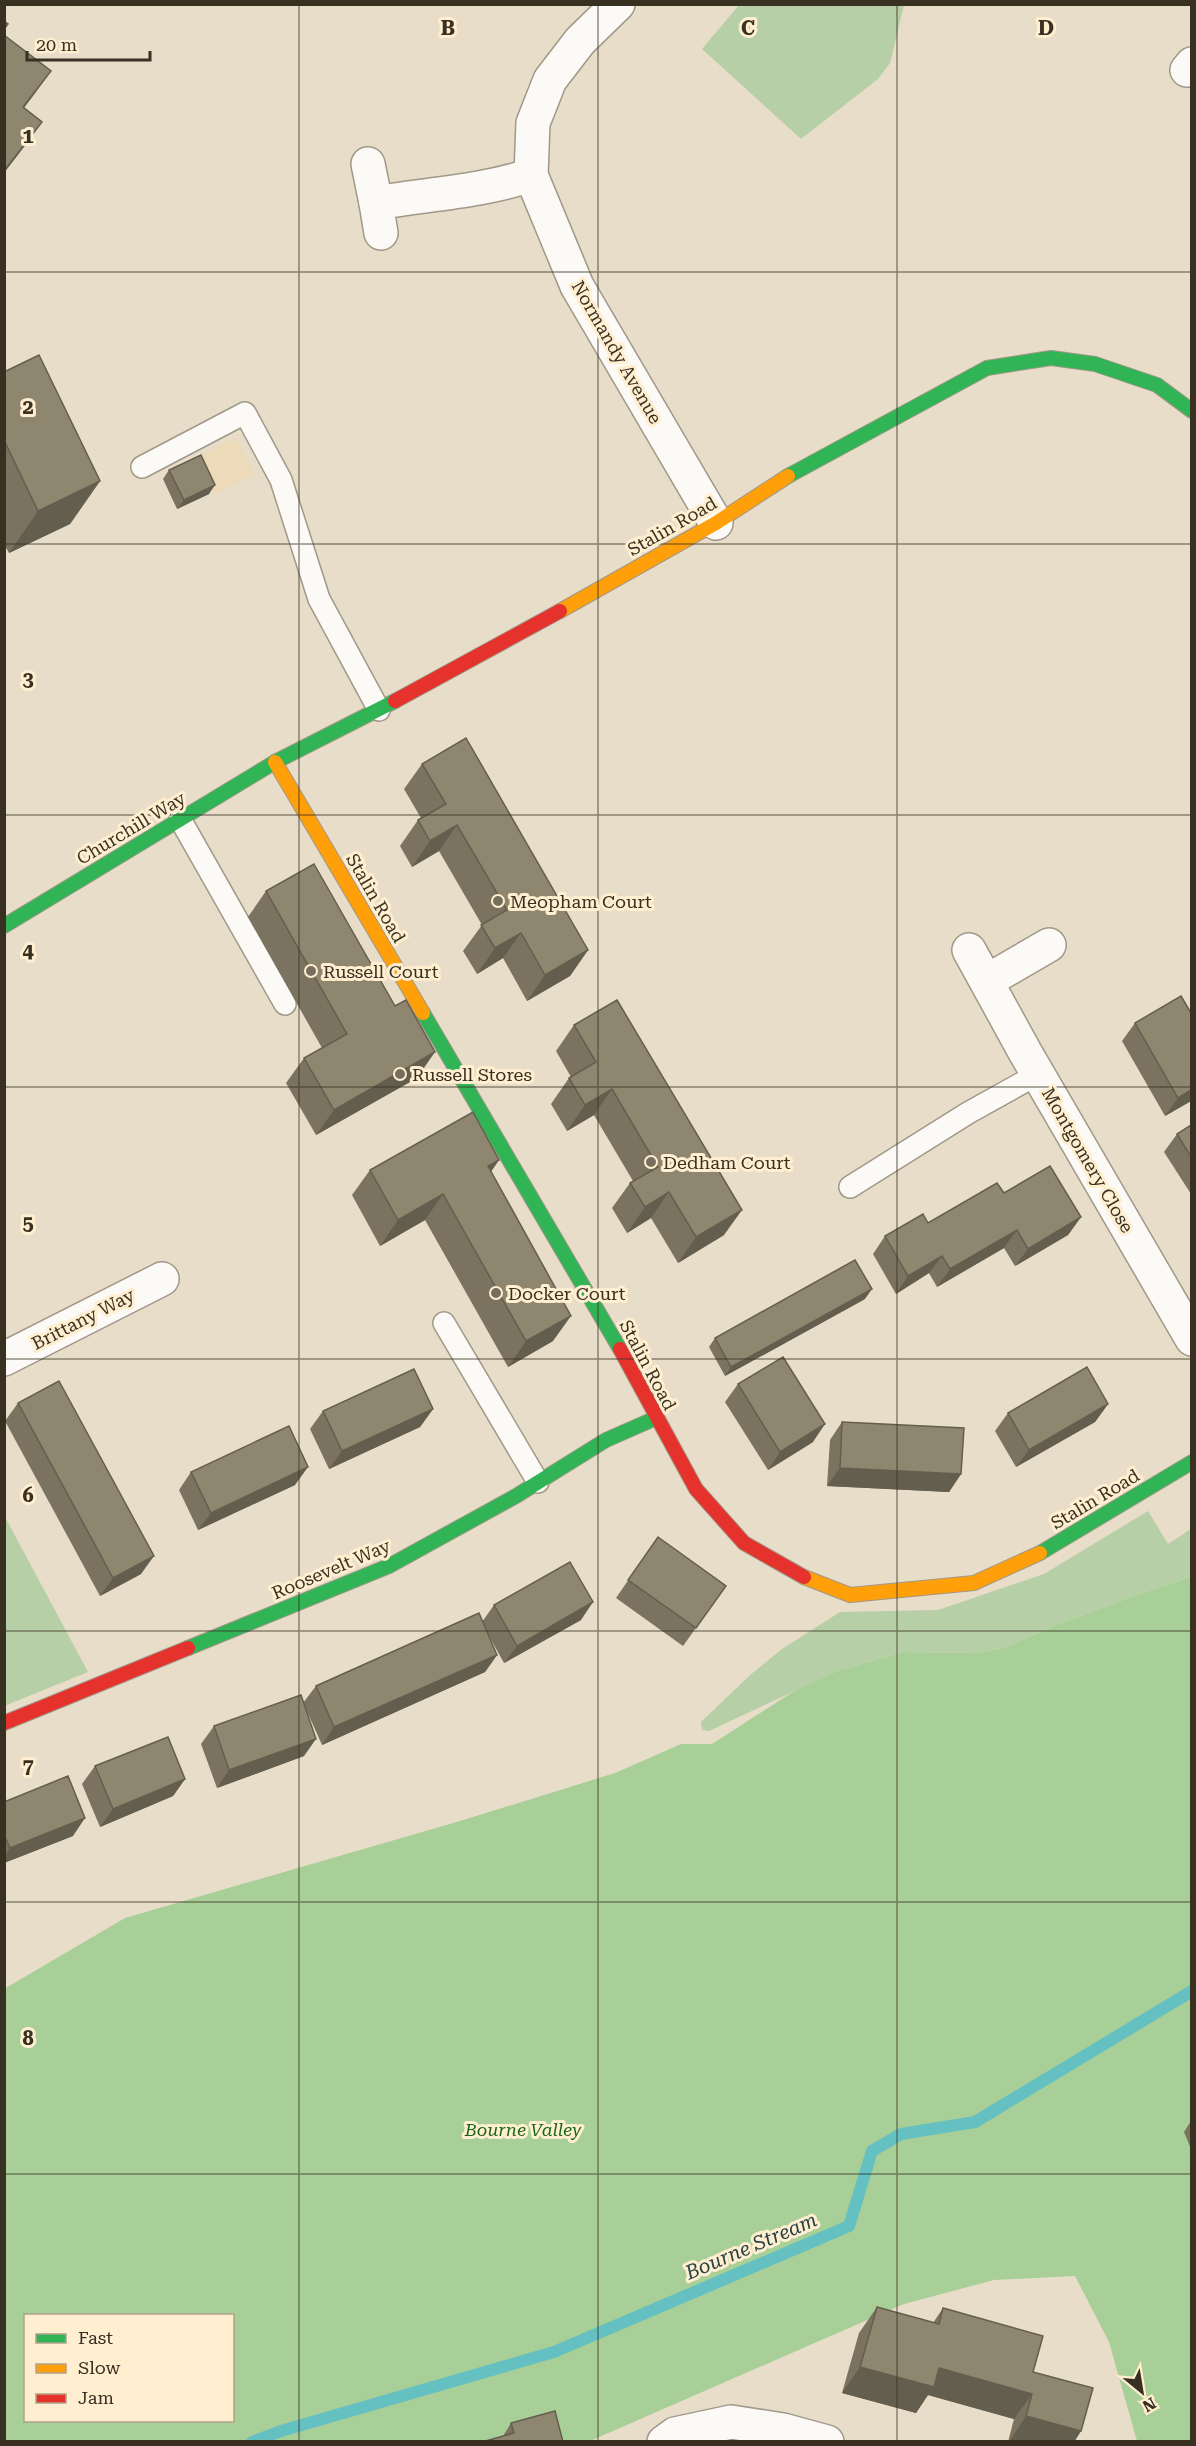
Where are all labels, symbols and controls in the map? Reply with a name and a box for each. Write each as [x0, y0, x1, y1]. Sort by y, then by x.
text: B [441, 16, 455, 40]
text: C [741, 16, 755, 40]
text: D [1038, 16, 1054, 40]
scale bar [27, 24, 150, 62]
text: 20 m [36, 34, 77, 55]
text: 1 [22, 124, 34, 148]
street label: Normandy Avenue [567, 277, 667, 427]
text: 2 [22, 395, 34, 419]
street label: Stalin Road [624, 492, 721, 560]
text: 3 [22, 667, 34, 691]
street label: Churchill Way [73, 787, 190, 869]
street label: Stalin Road [342, 850, 410, 947]
place label: Meopham Court [510, 891, 652, 912]
marker: Meopham Court [491, 894, 505, 908]
text: 4 [22, 939, 34, 963]
place label: Russell Court [323, 961, 439, 982]
marker: Russell Court [304, 964, 318, 978]
place label: Russell Stores [412, 1064, 532, 1085]
marker: Russell Stores [393, 1067, 407, 1081]
street label: Montgomery Close [1038, 1084, 1138, 1236]
place label: Dedham Court [663, 1152, 791, 1173]
marker: Dedham Court [644, 1155, 658, 1169]
text: 5 [22, 1211, 34, 1235]
place label: Docker Court [508, 1283, 626, 1304]
street label: Brittany Way [28, 1284, 138, 1354]
marker: Docker Court [489, 1286, 503, 1300]
street label: Stalin Road [615, 1316, 681, 1414]
street label: Stalin Road [1047, 1464, 1143, 1534]
text: 6 [22, 1483, 34, 1507]
street label: Roosevelt Way [269, 1534, 394, 1603]
text: 7 [22, 1754, 34, 1778]
text: 8 [22, 2026, 34, 2050]
park label: Bourne Valley [464, 2119, 582, 2140]
water label: Bourne Stream [681, 2207, 820, 2285]
legend [24, 2314, 234, 2422]
text: Fast [78, 2327, 113, 2348]
text: Slow [78, 2357, 120, 2378]
north arrow [1112, 2362, 1172, 2422]
text: Jam [78, 2387, 114, 2408]
text: N [1139, 2393, 1159, 2416]

